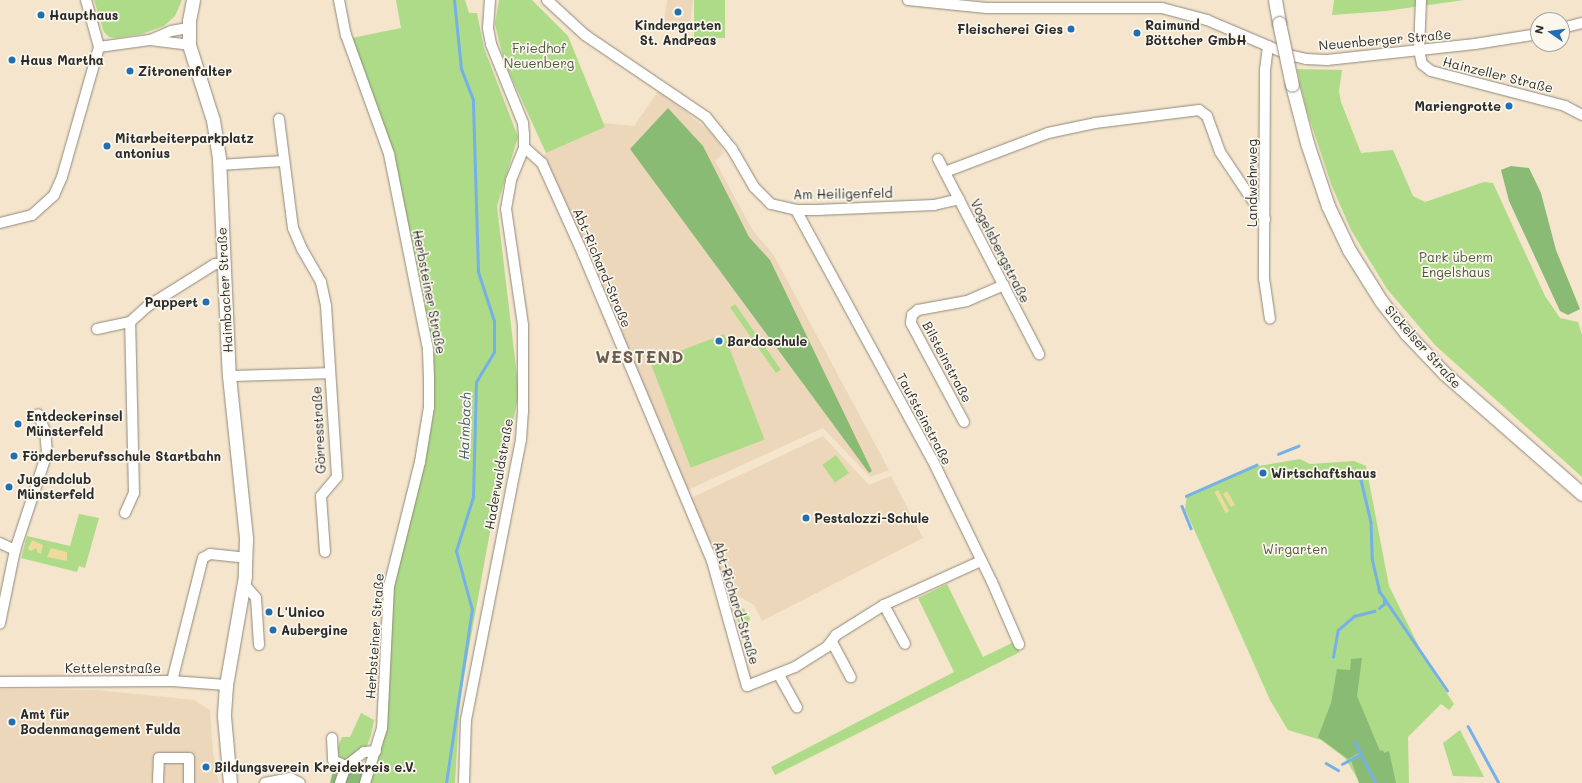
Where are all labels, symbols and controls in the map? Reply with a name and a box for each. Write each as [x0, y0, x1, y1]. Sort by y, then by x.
place label: Haupthaus [49, 7, 118, 23]
marker: Kindergarten St. Andreas [673, 7, 683, 17]
marker: Haupthaus [36, 10, 46, 20]
north arrow [1530, 12, 1570, 52]
place label: Kindergarten St. Andreas [635, 18, 721, 49]
place label: Raimund Böttcher GmbH [1145, 18, 1247, 49]
place label: Fleischerei Gies [957, 21, 1063, 37]
marker: Fleischerei Gies [1066, 24, 1076, 34]
text: N [1531, 24, 1547, 35]
street label: Neuenberger Straße [1318, 26, 1452, 54]
marker: Raimund Böttcher GmbH [1132, 28, 1142, 38]
park label: Friedhof Neuenberg [504, 41, 574, 72]
place label: Haus Martha [20, 52, 104, 68]
street label: Hainzeller Straße [1441, 54, 1555, 96]
marker: Haus Martha [7, 55, 17, 65]
place label: Zitronenfalter [138, 63, 232, 79]
marker: Zitronenfalter [125, 66, 135, 76]
place label: Mariengrotte [1414, 98, 1501, 114]
marker: Mariengrotte [1504, 101, 1514, 111]
place label: Mitarbeiterparkplatz antonius [115, 131, 254, 162]
street label: Landwehrweg [1244, 139, 1260, 227]
marker: Mitarbeiterparkplatz antonius [102, 141, 112, 151]
street label: Am Heiligenfeld [793, 185, 893, 203]
street label: Vogelsbergstraße [967, 196, 1033, 306]
street label: Abt-Richard-Straße [570, 206, 634, 330]
street label: Haimbacher Straße [214, 227, 236, 353]
street label: Herbsteiner Straße [409, 229, 449, 355]
park label: Park überm Engelshaus [1419, 250, 1493, 281]
place label: Pappert [144, 294, 198, 310]
marker: Pappert [201, 297, 211, 307]
street label: Sickelser Straße [1382, 302, 1464, 392]
street label: Bilsteinstraße [919, 319, 975, 405]
place label: Bardoschule [727, 333, 807, 349]
marker: Bardoschule [714, 336, 724, 346]
district label: WESTEND [595, 347, 685, 367]
street label: Taufsteinstraße [893, 370, 955, 468]
street label: Görresstraße [309, 386, 329, 474]
water label: Haimbach [455, 392, 475, 460]
place label: Entdeckerinsel Münsterfeld [26, 409, 122, 440]
street label: Haderwaldstraße [482, 417, 516, 531]
marker: Entdeckerinsel Münsterfeld [13, 419, 23, 429]
place label: Förderberufsschule Startbahn [22, 448, 221, 464]
marker: Förderberufsschule Startbahn [9, 451, 19, 461]
place label: Wirtschaftshaus [1271, 465, 1376, 481]
marker: Wirtschaftshaus [1258, 468, 1268, 478]
place label: Jugendclub Münsterfeld [17, 472, 94, 503]
marker: Jugendclub Münsterfeld [4, 482, 14, 492]
place label: Pestalozzi-Schule [814, 510, 929, 526]
marker: Pestalozzi-Schule [801, 513, 811, 523]
street label: Abt-Richard-Straße [710, 539, 762, 667]
park label: Wirgarten [1262, 541, 1328, 557]
street label: Herbsteiner Straße [363, 573, 387, 699]
place label: L'Unico [277, 604, 325, 620]
marker: L'Unico [264, 607, 274, 617]
place label: Aubergine [281, 622, 348, 638]
marker: Aubergine [268, 625, 278, 635]
street label: Kettelerstraße [65, 660, 161, 676]
place label: Amt für Bodenmanagement Fulda [20, 707, 181, 738]
marker: Amt für Bodenmanagement Fulda [7, 717, 17, 727]
place label: Bildungsverein Kreidekreis e.V. [214, 759, 416, 775]
marker: Bildungsverein Kreidekreis e.V. [201, 762, 211, 772]

